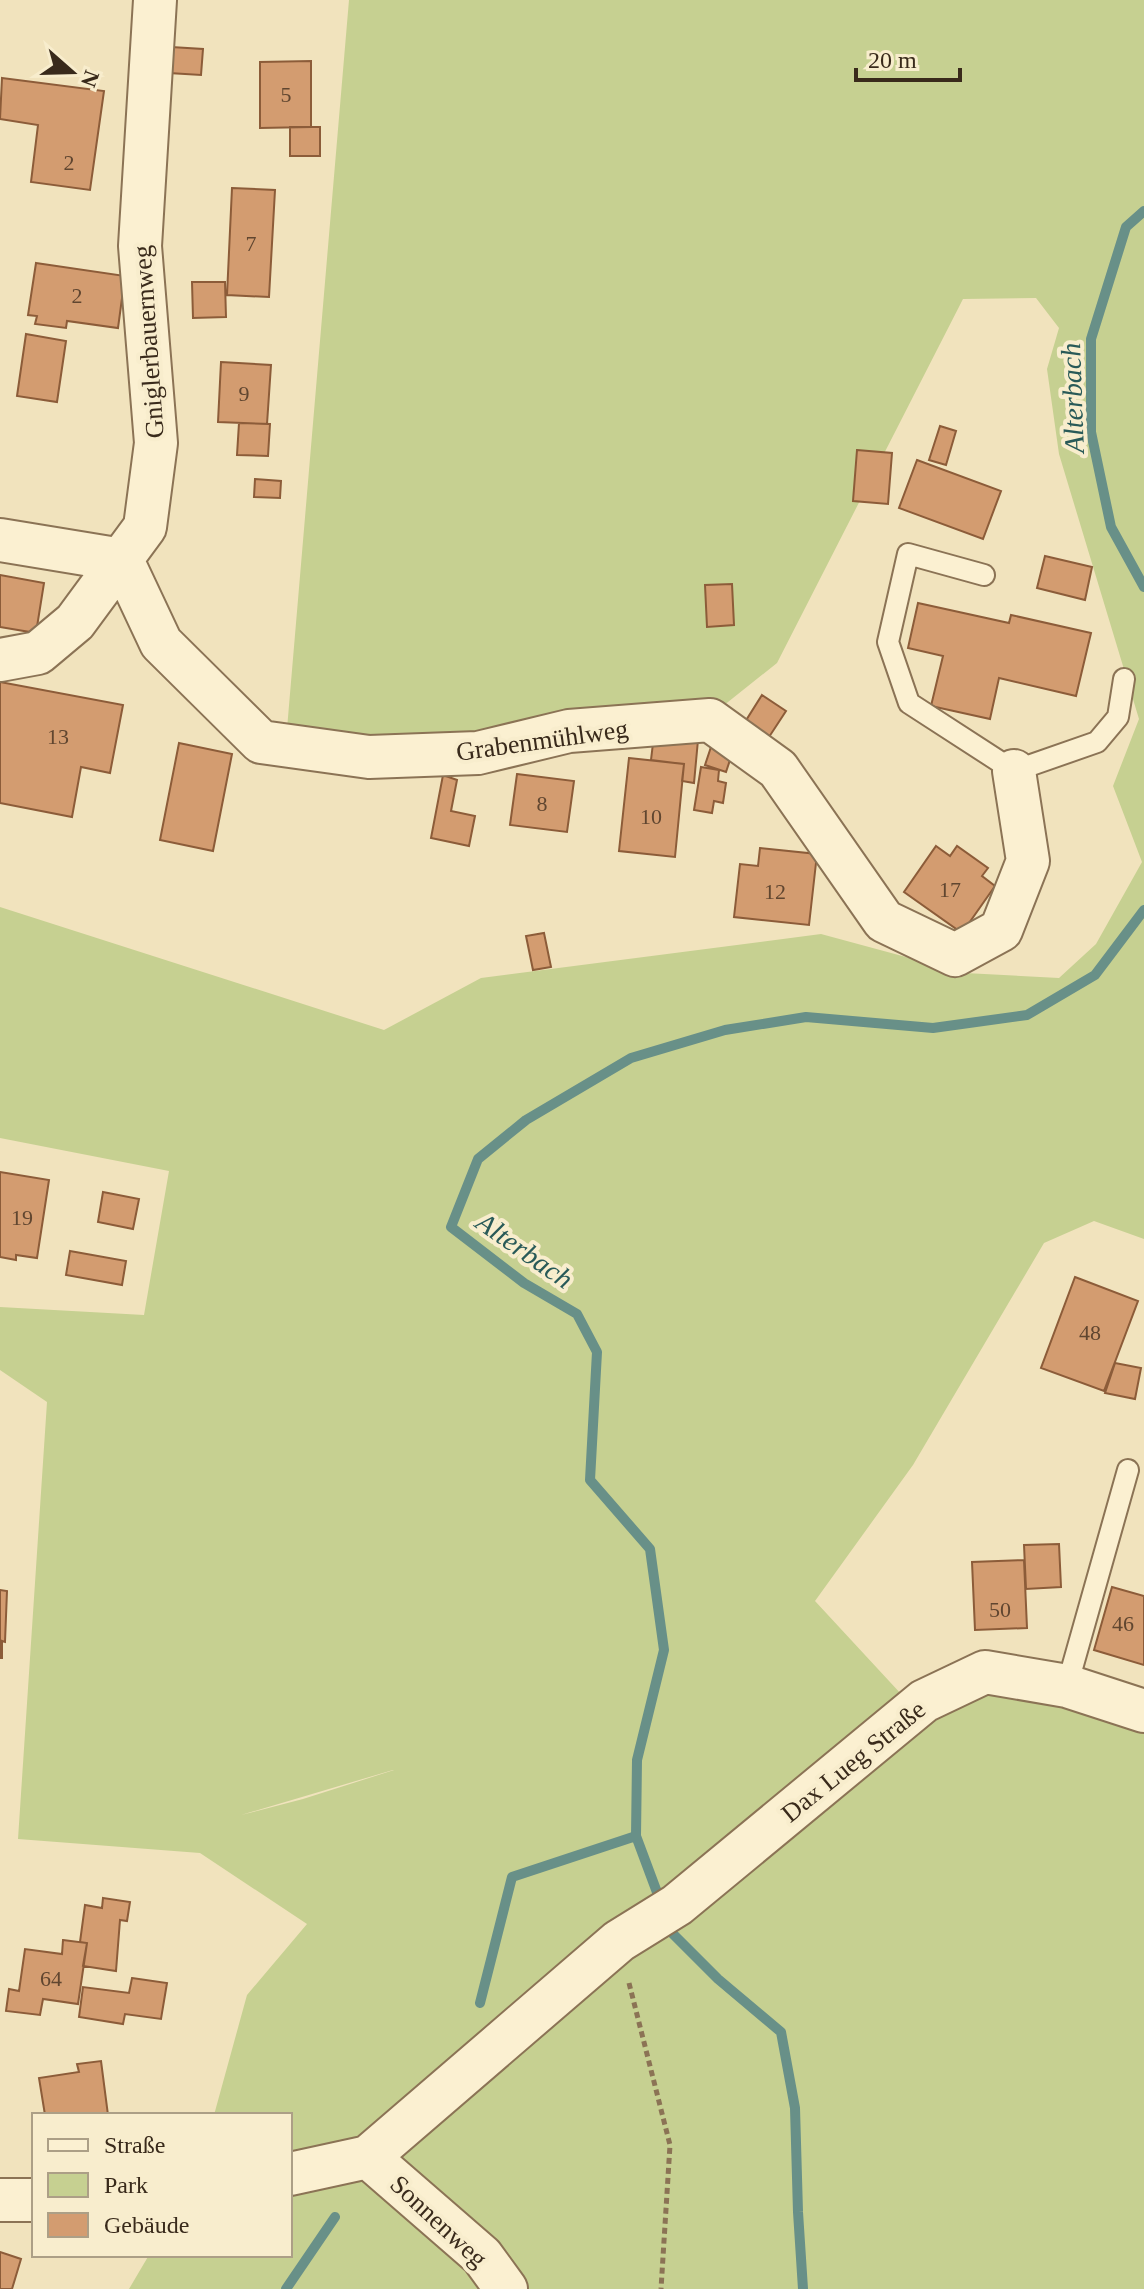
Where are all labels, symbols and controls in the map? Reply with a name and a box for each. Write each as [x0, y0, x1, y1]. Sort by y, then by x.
north arrow [32, 32, 112, 112]
scale bar [856, 32, 960, 82]
text: 20 m [868, 47, 917, 73]
text: N [76, 67, 105, 91]
house number: 5 [281, 82, 292, 107]
house number: 2 [64, 150, 75, 175]
house number: 7 [246, 231, 257, 256]
street label: Gniglerbauernweg [127, 244, 170, 439]
house number: 2 [72, 283, 83, 308]
water label: Alterbach [1055, 342, 1090, 456]
house number: 9 [239, 381, 250, 406]
street label: Grabenmühlweg [454, 714, 630, 767]
house number: 13 [47, 724, 69, 749]
house number: 8 [537, 791, 548, 816]
house number: 10 [640, 804, 662, 829]
house number: 17 [939, 877, 961, 902]
house number: 12 [764, 879, 786, 904]
house number: 19 [11, 1205, 33, 1230]
water label: Alterbach [469, 1205, 579, 1295]
house number: 48 [1079, 1320, 1101, 1345]
house number: 50 [989, 1597, 1011, 1622]
house number: 46 [1112, 1611, 1134, 1636]
street label: Dax Lueg Straße [776, 1695, 931, 1828]
house number: 64 [40, 1966, 62, 1991]
legend [32, 2113, 292, 2257]
text: Straße [104, 2132, 165, 2158]
street label: Sonnenweg [384, 2169, 493, 2273]
text: Park [104, 2172, 148, 2198]
text: Gebäude [104, 2212, 189, 2238]

